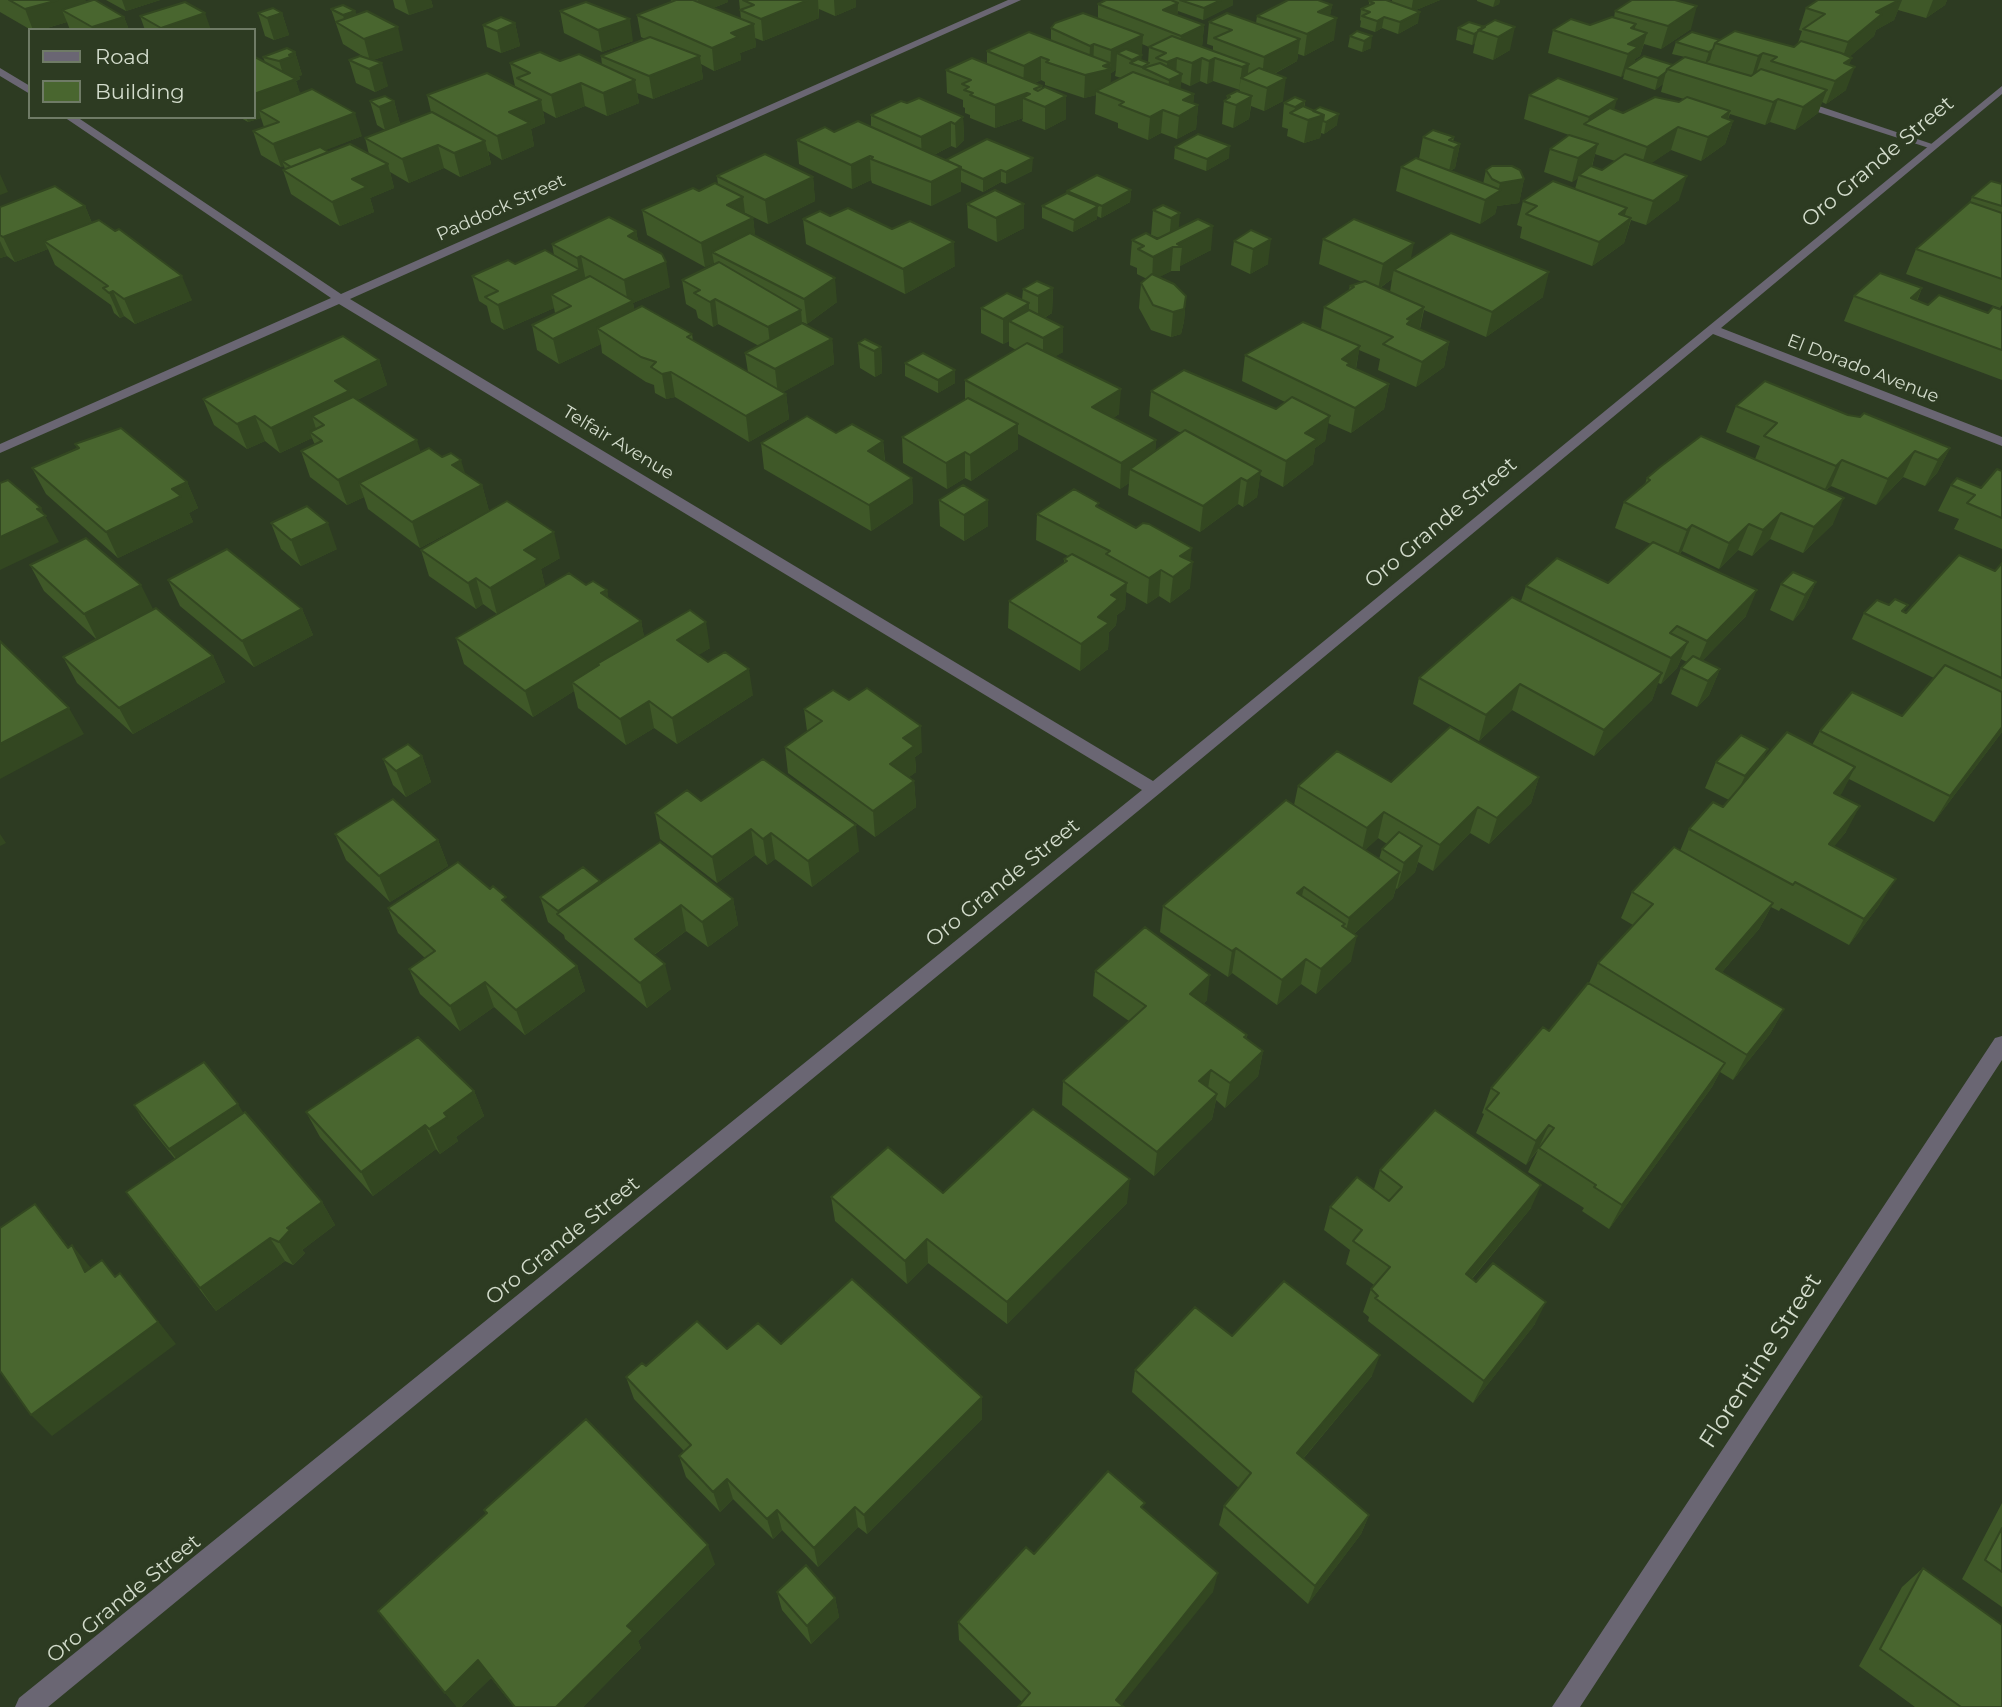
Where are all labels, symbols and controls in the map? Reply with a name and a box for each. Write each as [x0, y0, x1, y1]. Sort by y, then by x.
legend [28, 28, 256, 119]
text: Road [95, 44, 150, 69]
text: Building [95, 79, 185, 104]
street label: Oro Grande Street [1797, 91, 1959, 233]
street label: Paddock Street [433, 170, 569, 246]
street label: El Dorado Avenue [1784, 330, 1942, 408]
street label: Telfair Avenue [558, 401, 678, 485]
street label: Oro Grande Street [1360, 452, 1522, 594]
street label: Oro Grande Street [921, 813, 1085, 953]
street label: Oro Grande Street [481, 1171, 645, 1311]
street label: Florentine Street [1694, 1268, 1828, 1454]
street label: Oro Grande Street [42, 1529, 206, 1669]

